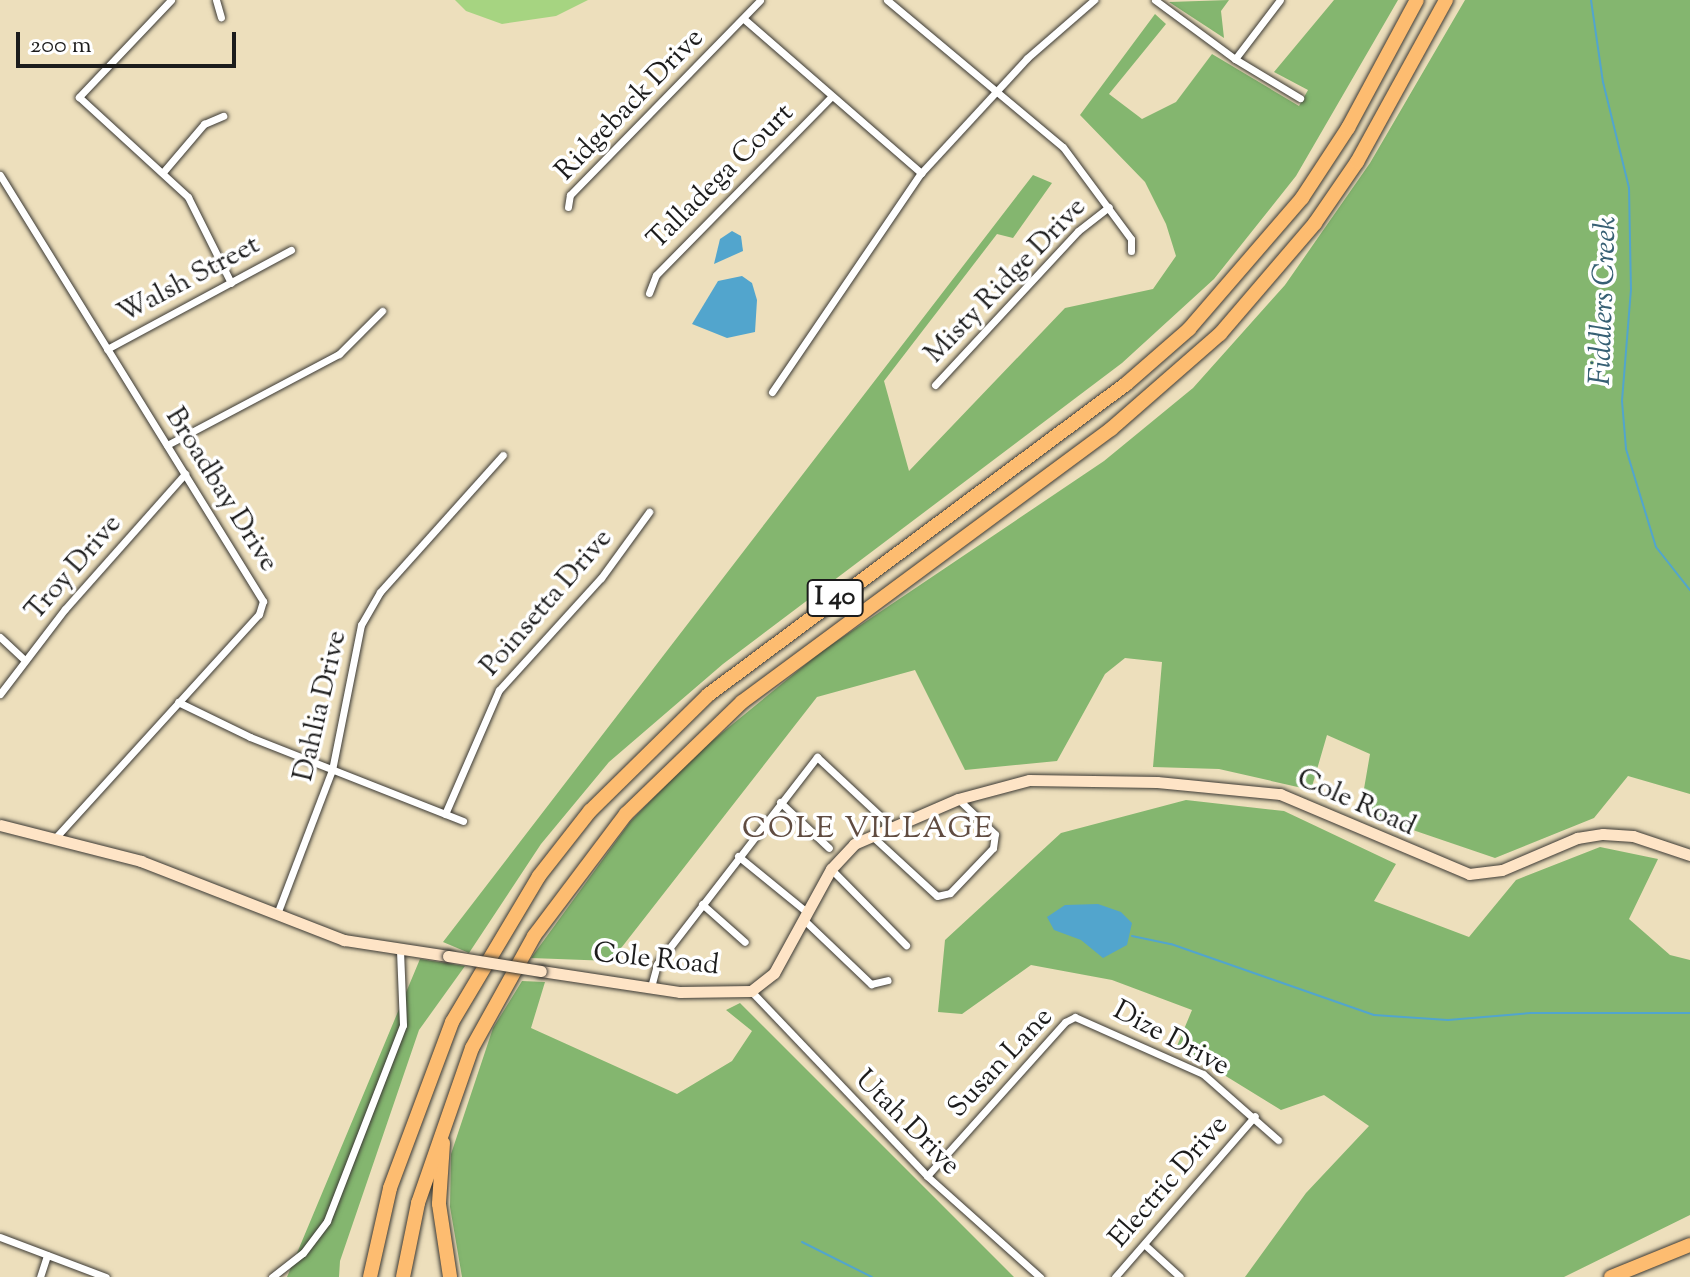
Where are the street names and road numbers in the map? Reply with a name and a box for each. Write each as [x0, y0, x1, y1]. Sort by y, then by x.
street label: Ridgeback Drive [549, 22, 711, 188]
street label: Talladega Court [641, 97, 801, 257]
street label: Misty Ridge Drive [918, 191, 1094, 371]
street label: Walsh Street [112, 229, 266, 331]
street label: Broadbay Drive [157, 402, 285, 578]
street label: Troy Drive [19, 508, 129, 628]
street label: Poinsetta Drive [474, 523, 620, 683]
road number: I 40 [805, 576, 865, 620]
street label: Dahlia Drive [287, 627, 355, 785]
street label: Cole Road [1291, 762, 1421, 844]
street label: Cole Road [591, 937, 721, 983]
street label: Dize Drive [1107, 994, 1235, 1084]
street label: Susan Lane [942, 1001, 1060, 1125]
street label: Utah Drive [847, 1063, 967, 1183]
street label: Electric Drive [1103, 1109, 1235, 1255]

